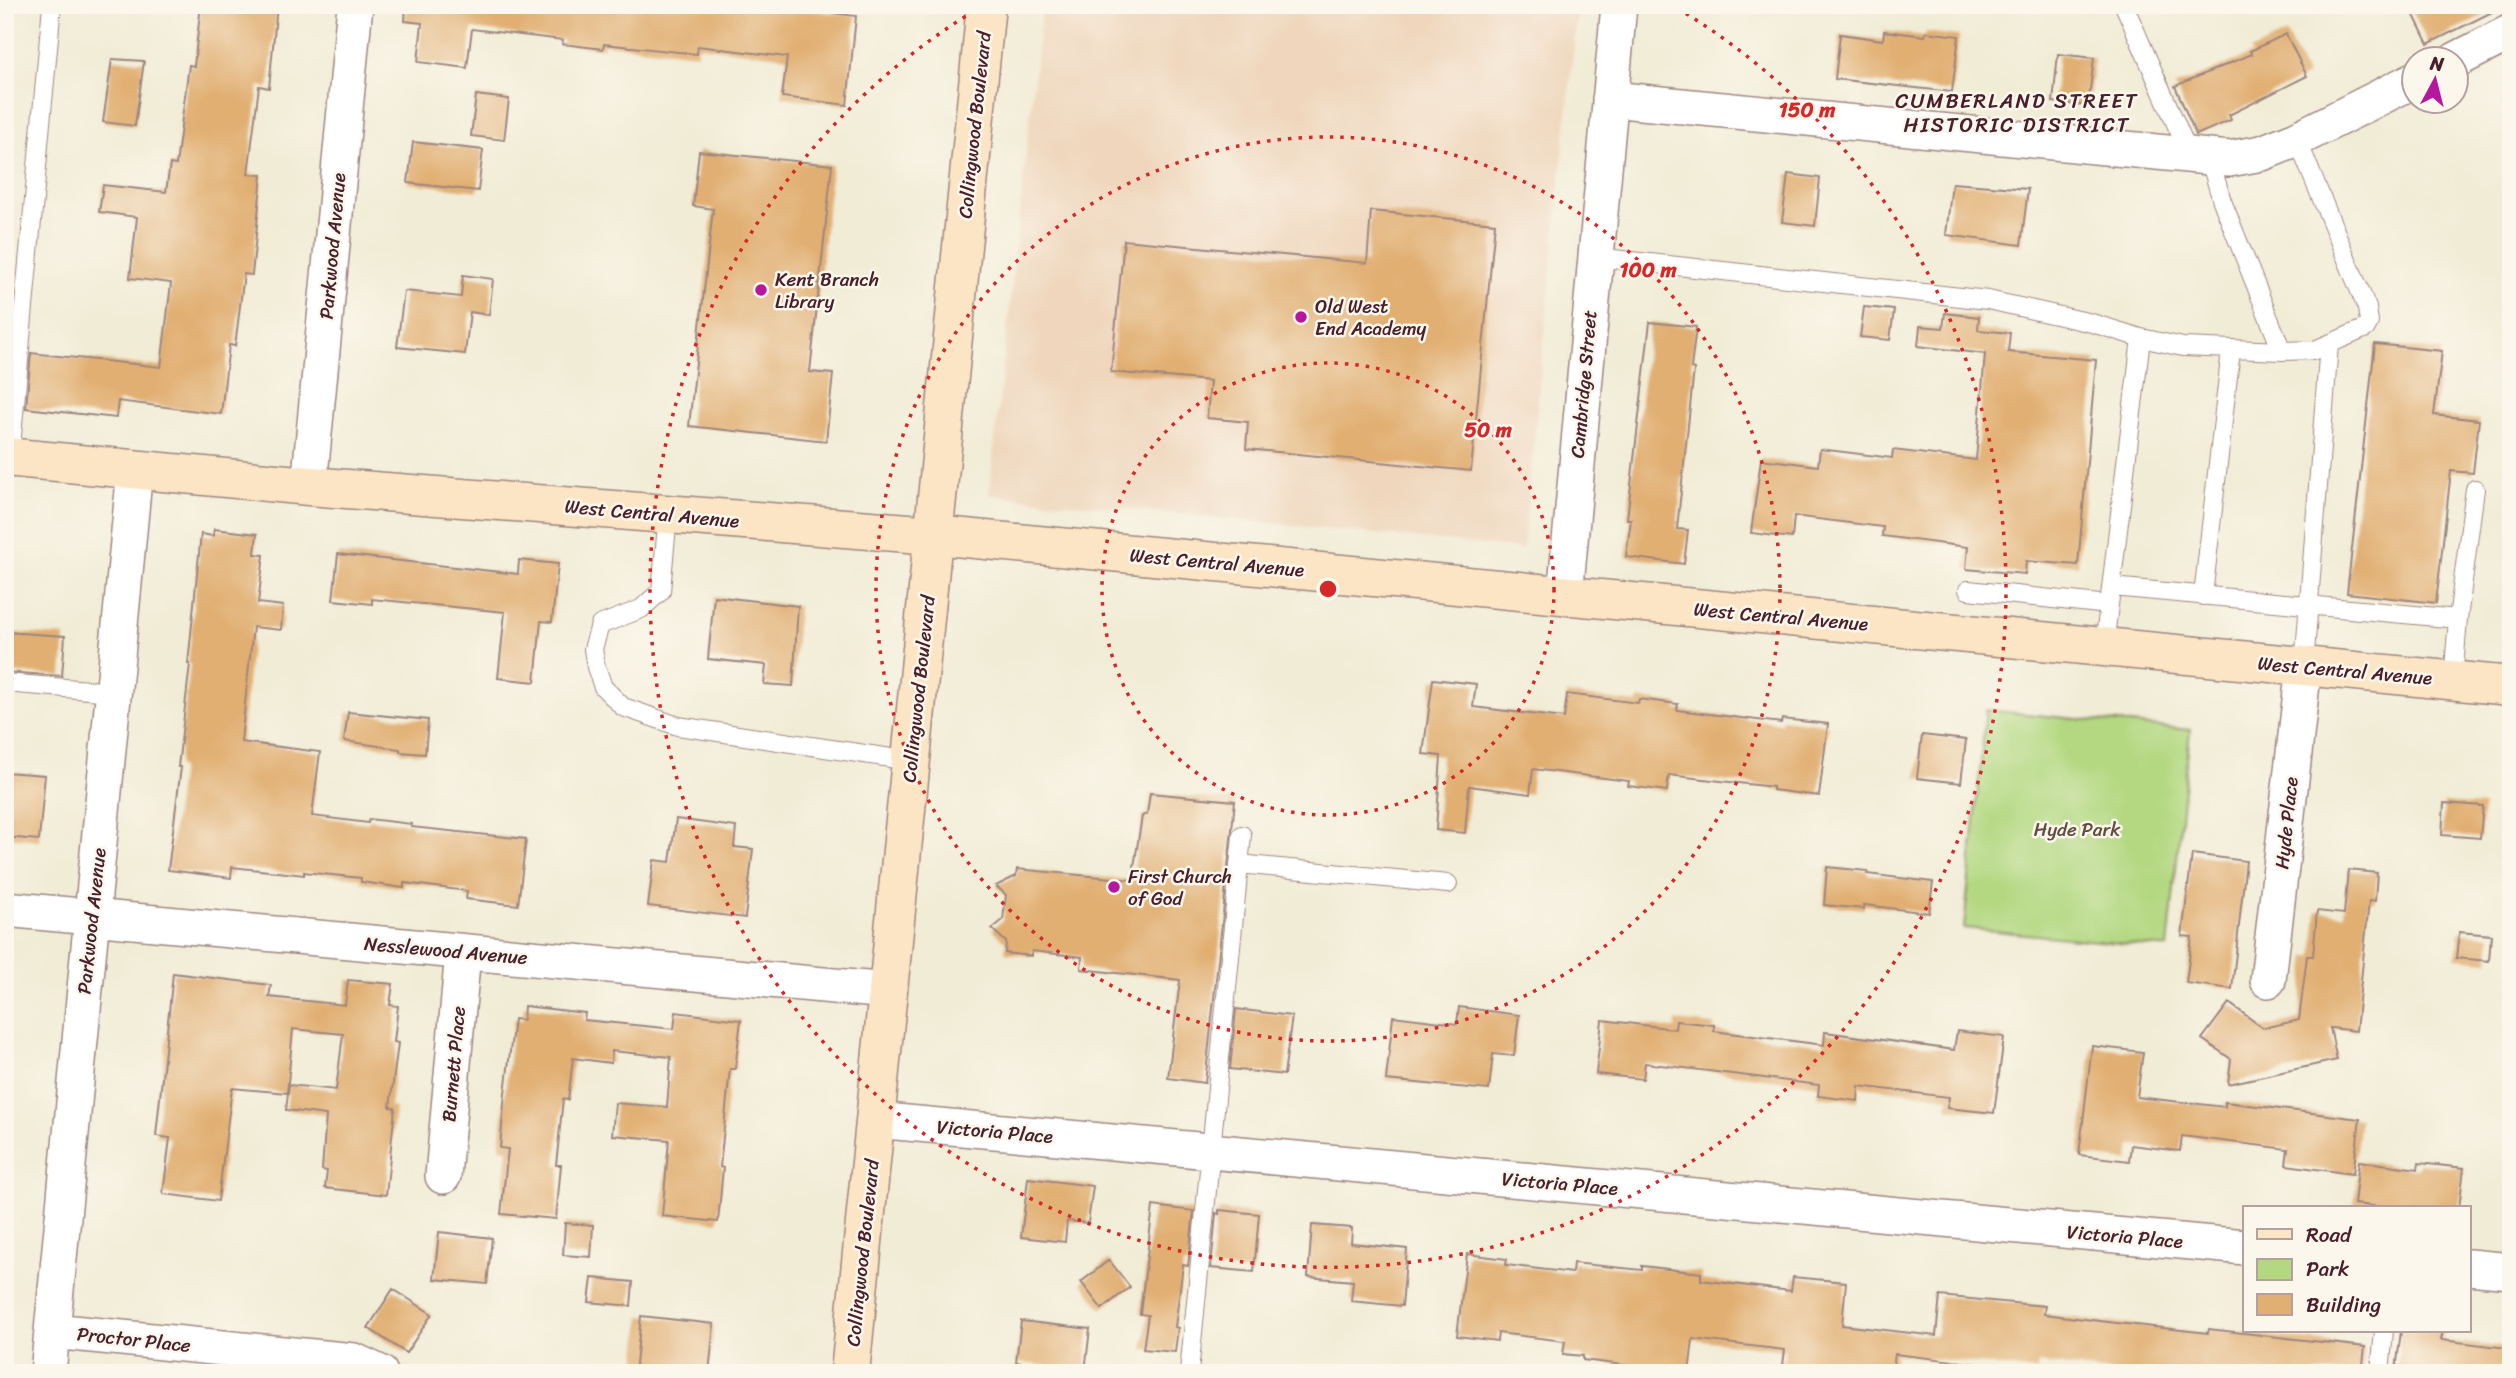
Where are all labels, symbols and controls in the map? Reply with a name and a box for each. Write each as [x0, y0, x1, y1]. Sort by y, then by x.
street label: Collingwood Boulevard [948, 28, 1001, 220]
north arrow [2400, 46, 2470, 116]
text: N [2427, 46, 2446, 81]
district label: CUMBERLAND STREET HISTORIC DISTRICT [1895, 82, 2139, 144]
text: 150 m [1779, 91, 1836, 129]
street label: Parkwood Avenue [310, 171, 355, 321]
text: 100 m [1619, 251, 1677, 289]
place label: Kent Branch Library [775, 263, 879, 318]
marker: Kent Branch Library [753, 282, 769, 298]
place label: Old West End Academy [1315, 290, 1426, 345]
marker: Old West End Academy [1293, 309, 1309, 325]
street label: Cambridge Street [1561, 309, 1606, 459]
text: 50 m [1464, 411, 1513, 449]
street label: West Central Avenue [563, 489, 741, 538]
street label: West Central Avenue [1128, 538, 1306, 587]
centre of rings [1316, 577, 1340, 601]
street label: Collingwood Boulevard [892, 592, 945, 784]
street label: West Central Avenue [1692, 592, 1870, 641]
street label: West Central Avenue [2256, 646, 2434, 695]
street label: Hyde Place [2265, 775, 2308, 871]
park label: Hyde Park [2034, 813, 2121, 846]
street label: Parkwood Avenue [67, 846, 116, 996]
place label: First Church of God [1128, 860, 1232, 915]
marker: First Church of God [1106, 879, 1122, 895]
street label: Nesslewood Avenue [363, 927, 529, 974]
street label: Burnett Place [432, 1004, 475, 1123]
street label: Victoria Place [935, 1110, 1054, 1153]
street label: Collingwood Boulevard [836, 1156, 889, 1348]
street label: Victoria Place [1500, 1162, 1619, 1205]
legend [2243, 1206, 2470, 1332]
street label: Victoria Place [2065, 1215, 2184, 1258]
text: Road [2306, 1216, 2353, 1254]
text: Park [2306, 1250, 2349, 1288]
text: Building [2306, 1286, 2382, 1324]
street label: Proctor Place [75, 1317, 193, 1362]

